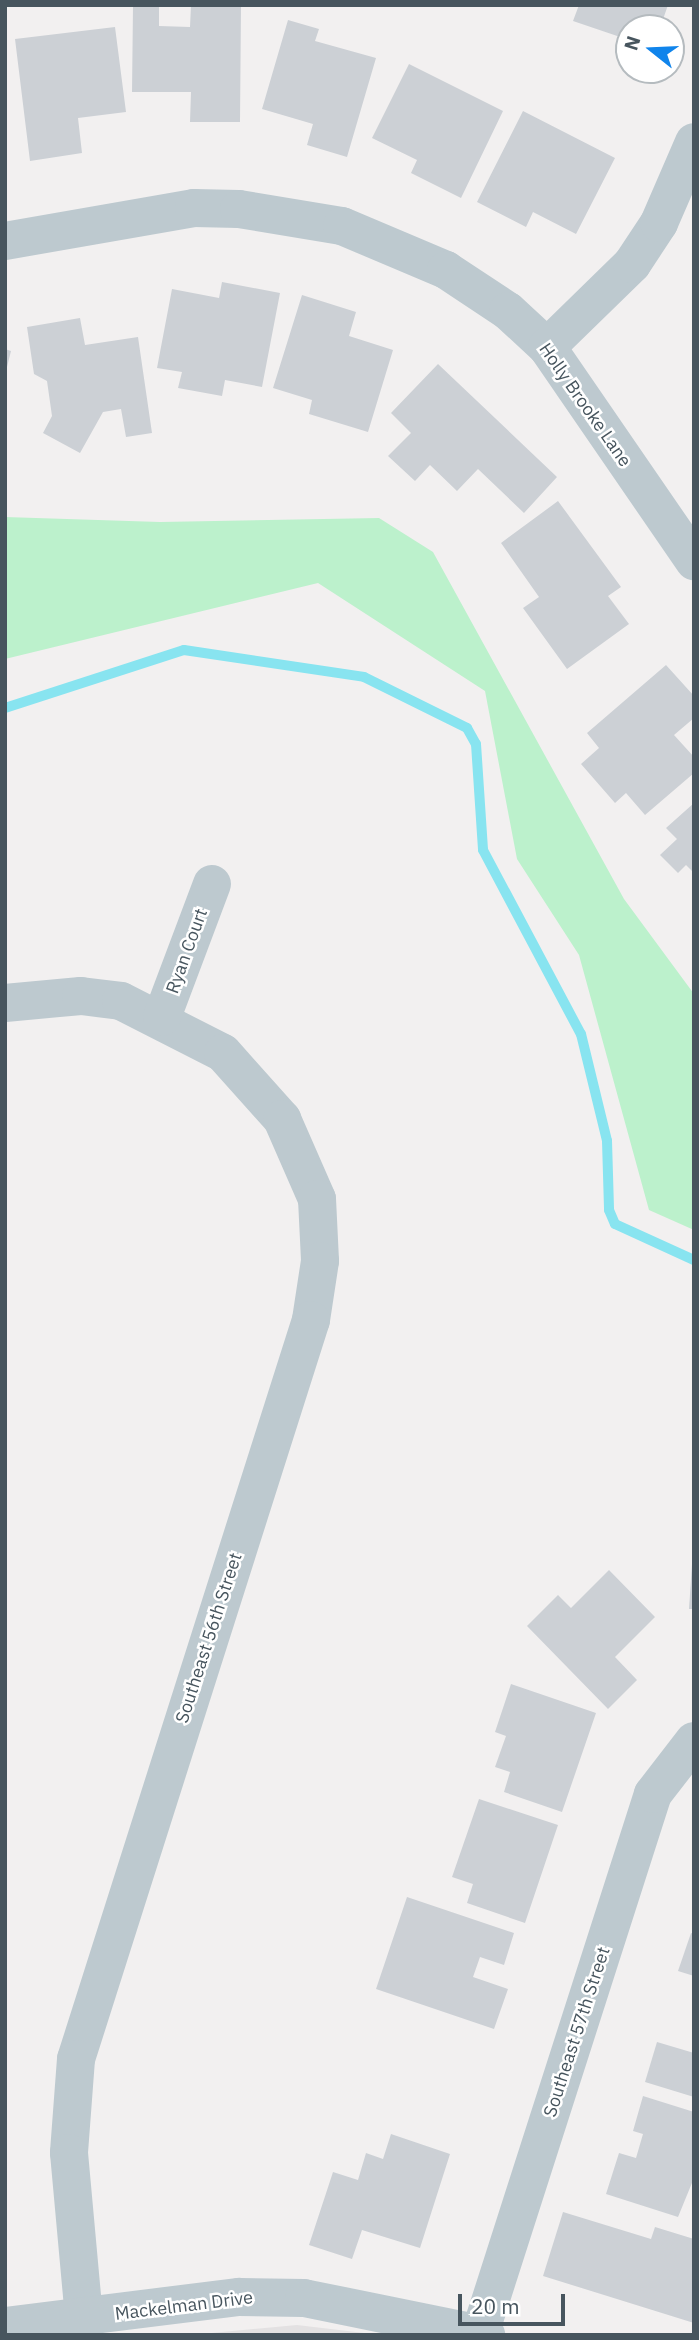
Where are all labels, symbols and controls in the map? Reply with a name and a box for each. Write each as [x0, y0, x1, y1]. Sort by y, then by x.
north arrow [615, 14, 685, 84]
text: N [618, 33, 645, 53]
street label: Holly Brooke Lane [534, 339, 636, 471]
street label: Ryan Court [162, 906, 212, 996]
street label: Southeast 56th Street [171, 1550, 247, 1726]
street label: Southeast 57th Street [539, 1944, 615, 2120]
scale bar [461, 2280, 568, 2324]
street label: Mackelman Drive [114, 2287, 254, 2325]
text: 20 m [471, 2292, 520, 2320]

